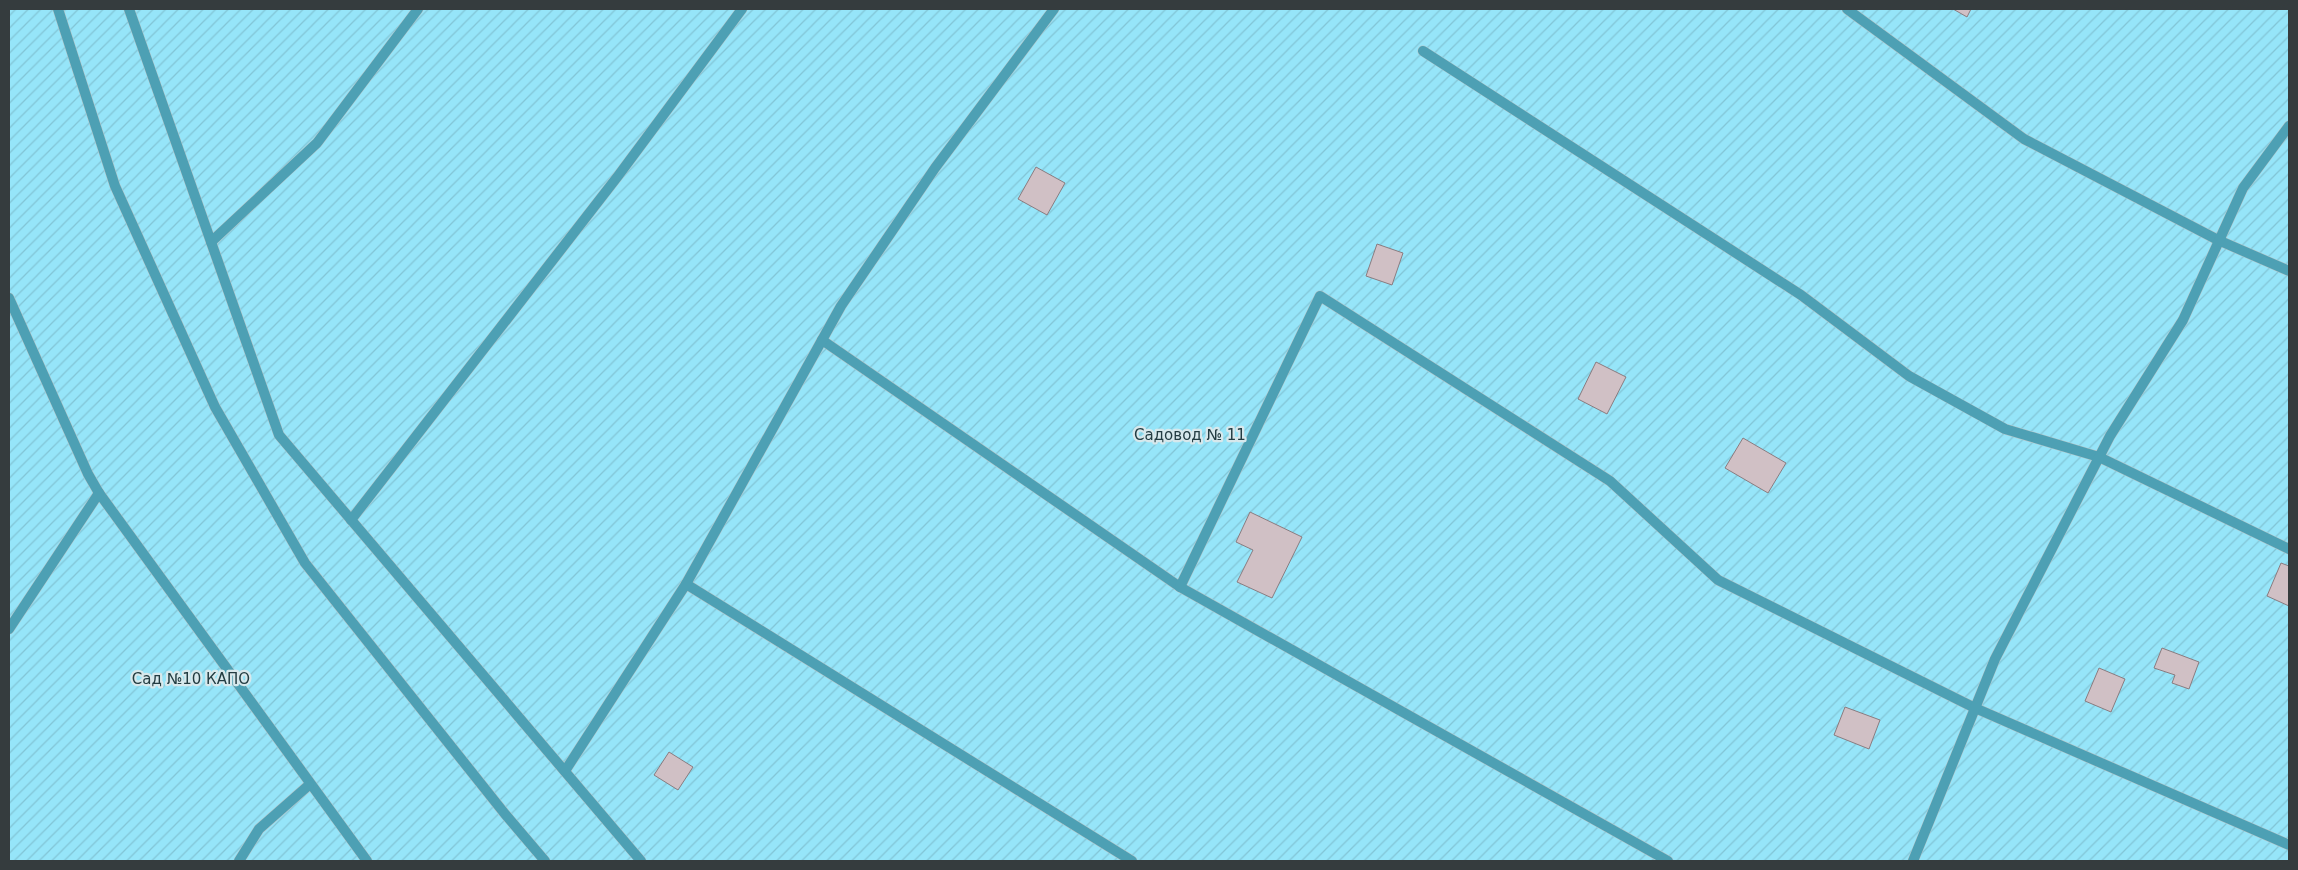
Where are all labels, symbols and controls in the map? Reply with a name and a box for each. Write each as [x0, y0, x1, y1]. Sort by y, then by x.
park label: Садовод № 11 [1134, 426, 1246, 444]
park label: Сад №10 КАПО [132, 670, 250, 688]

